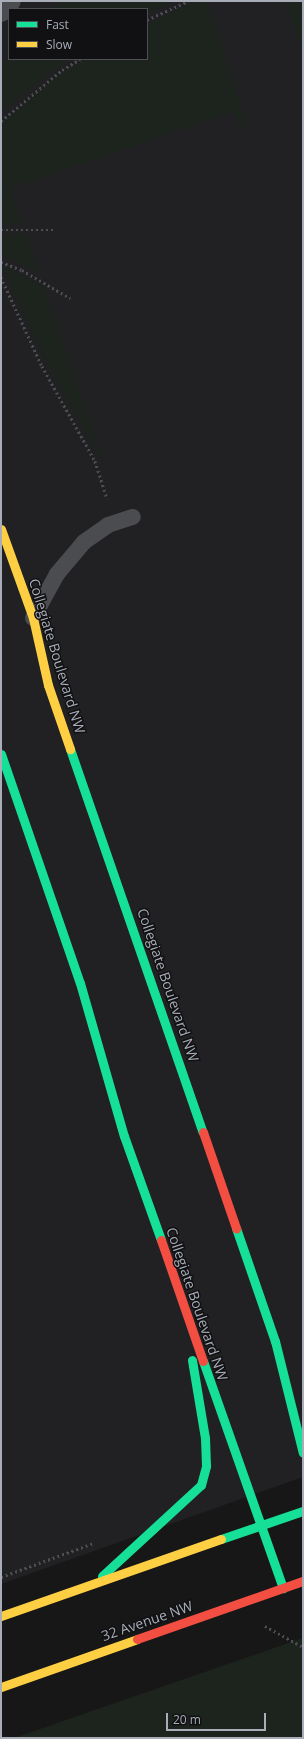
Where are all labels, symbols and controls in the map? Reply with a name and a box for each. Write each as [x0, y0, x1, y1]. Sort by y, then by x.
legend [8, 8, 148, 60]
text: Fast [46, 16, 69, 33]
text: Slow [46, 36, 72, 53]
street label: Collegiate Boulevard NW [25, 576, 89, 736]
street label: Collegiate Boulevard NW [134, 906, 202, 1064]
street label: Collegiate Boulevard NW [163, 1225, 231, 1383]
street label: 32 Avenue NW [99, 1598, 195, 1644]
scale bar [168, 1705, 268, 1731]
text: 20 m [173, 1711, 201, 1728]

